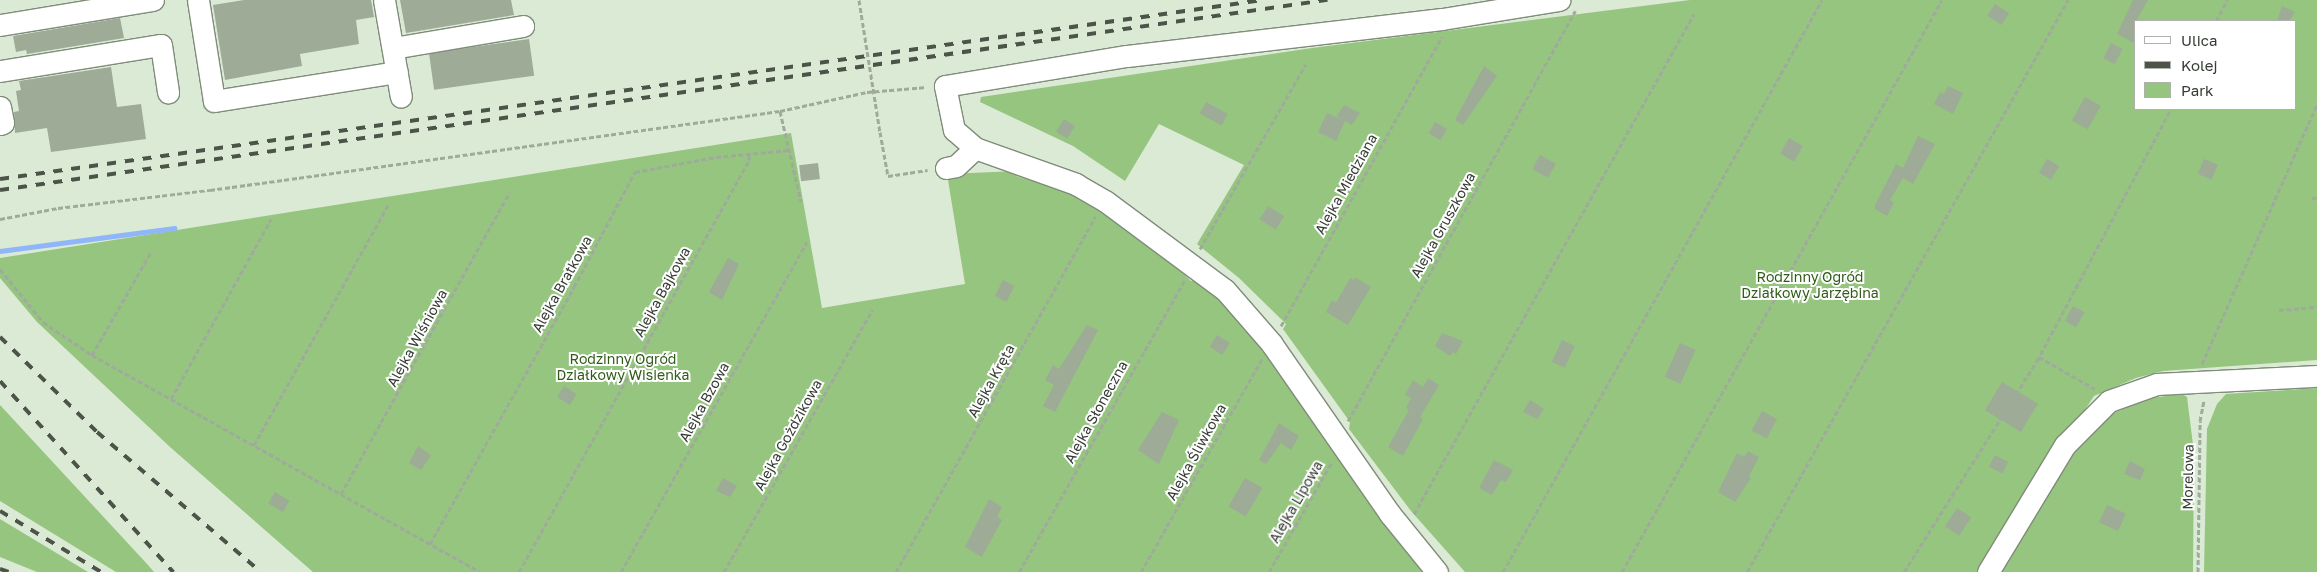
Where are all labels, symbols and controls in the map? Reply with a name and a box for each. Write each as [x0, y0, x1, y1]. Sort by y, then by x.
legend [2134, 20, 2297, 110]
text: Ulica [2181, 31, 2217, 49]
text: Kolej [2181, 56, 2217, 74]
text: Park [2181, 81, 2213, 99]
street label: Alejka Miedziana [1311, 131, 1381, 237]
street label: Alejka Gruszkowa [1407, 169, 1479, 281]
street label: Alejka Bratkowa [529, 233, 595, 335]
street label: Alejka Bajkowa [630, 244, 694, 340]
park label: Rodzinny Ogród Działkowy Jarzębina [1741, 269, 1879, 302]
street label: Alejka Wiśniowa [383, 286, 451, 390]
street label: Alejka Kręta [964, 341, 1018, 421]
park label: Rodzinny Ogród Działkowy Wisienka [557, 351, 689, 384]
street label: Alejka Słoneczna [1061, 358, 1131, 466]
street label: Alejka Bzowa [675, 359, 733, 445]
street label: Alejka Gożdzikowa [751, 377, 825, 493]
street label: Alejka Śliwkowa [1163, 401, 1229, 503]
street label: Morelowa [2179, 444, 2197, 510]
street label: Alejka Lipowa [1266, 458, 1326, 546]

